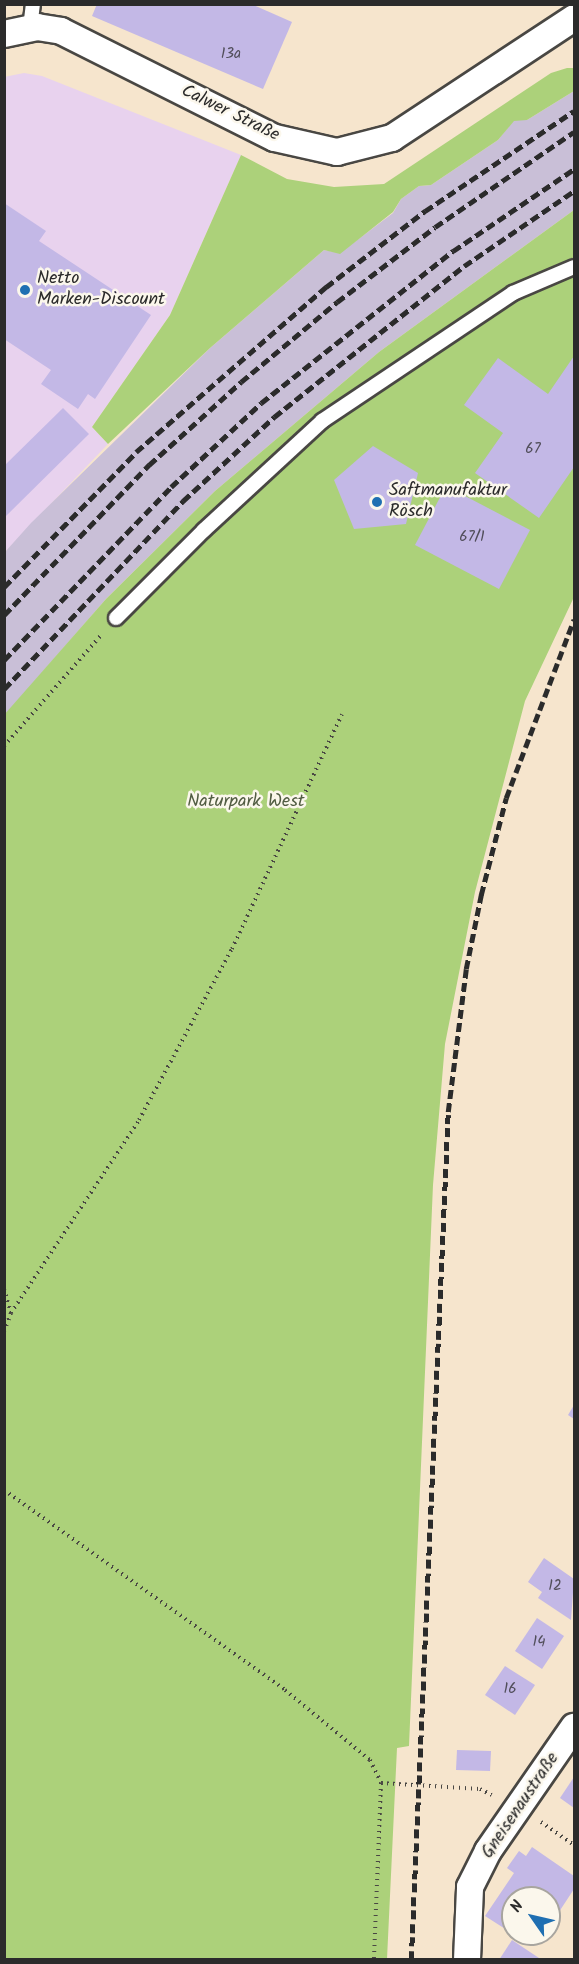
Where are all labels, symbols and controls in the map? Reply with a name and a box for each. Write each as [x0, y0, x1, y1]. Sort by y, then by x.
house number: 13a [221, 46, 241, 64]
street label: Calwer Straße [177, 81, 283, 147]
place label: Netto Marken-Discount [37, 269, 165, 312]
marker: Netto Marken-Discount [18, 283, 32, 297]
house number: 67 [525, 441, 541, 459]
place label: Saftmanufaktur Rösch [389, 481, 507, 524]
marker: Saftmanufaktur Rösch [370, 495, 384, 509]
house number: 67/1 [459, 529, 485, 547]
park label: Naturpark West [187, 791, 305, 813]
house number: 12 [548, 1578, 562, 1596]
house number: 14 [533, 1634, 545, 1652]
house number: 16 [503, 1681, 517, 1699]
street label: Gneisenaustraße [478, 1749, 564, 1863]
north arrow [501, 1886, 561, 1946]
text: N [504, 1896, 531, 1918]

